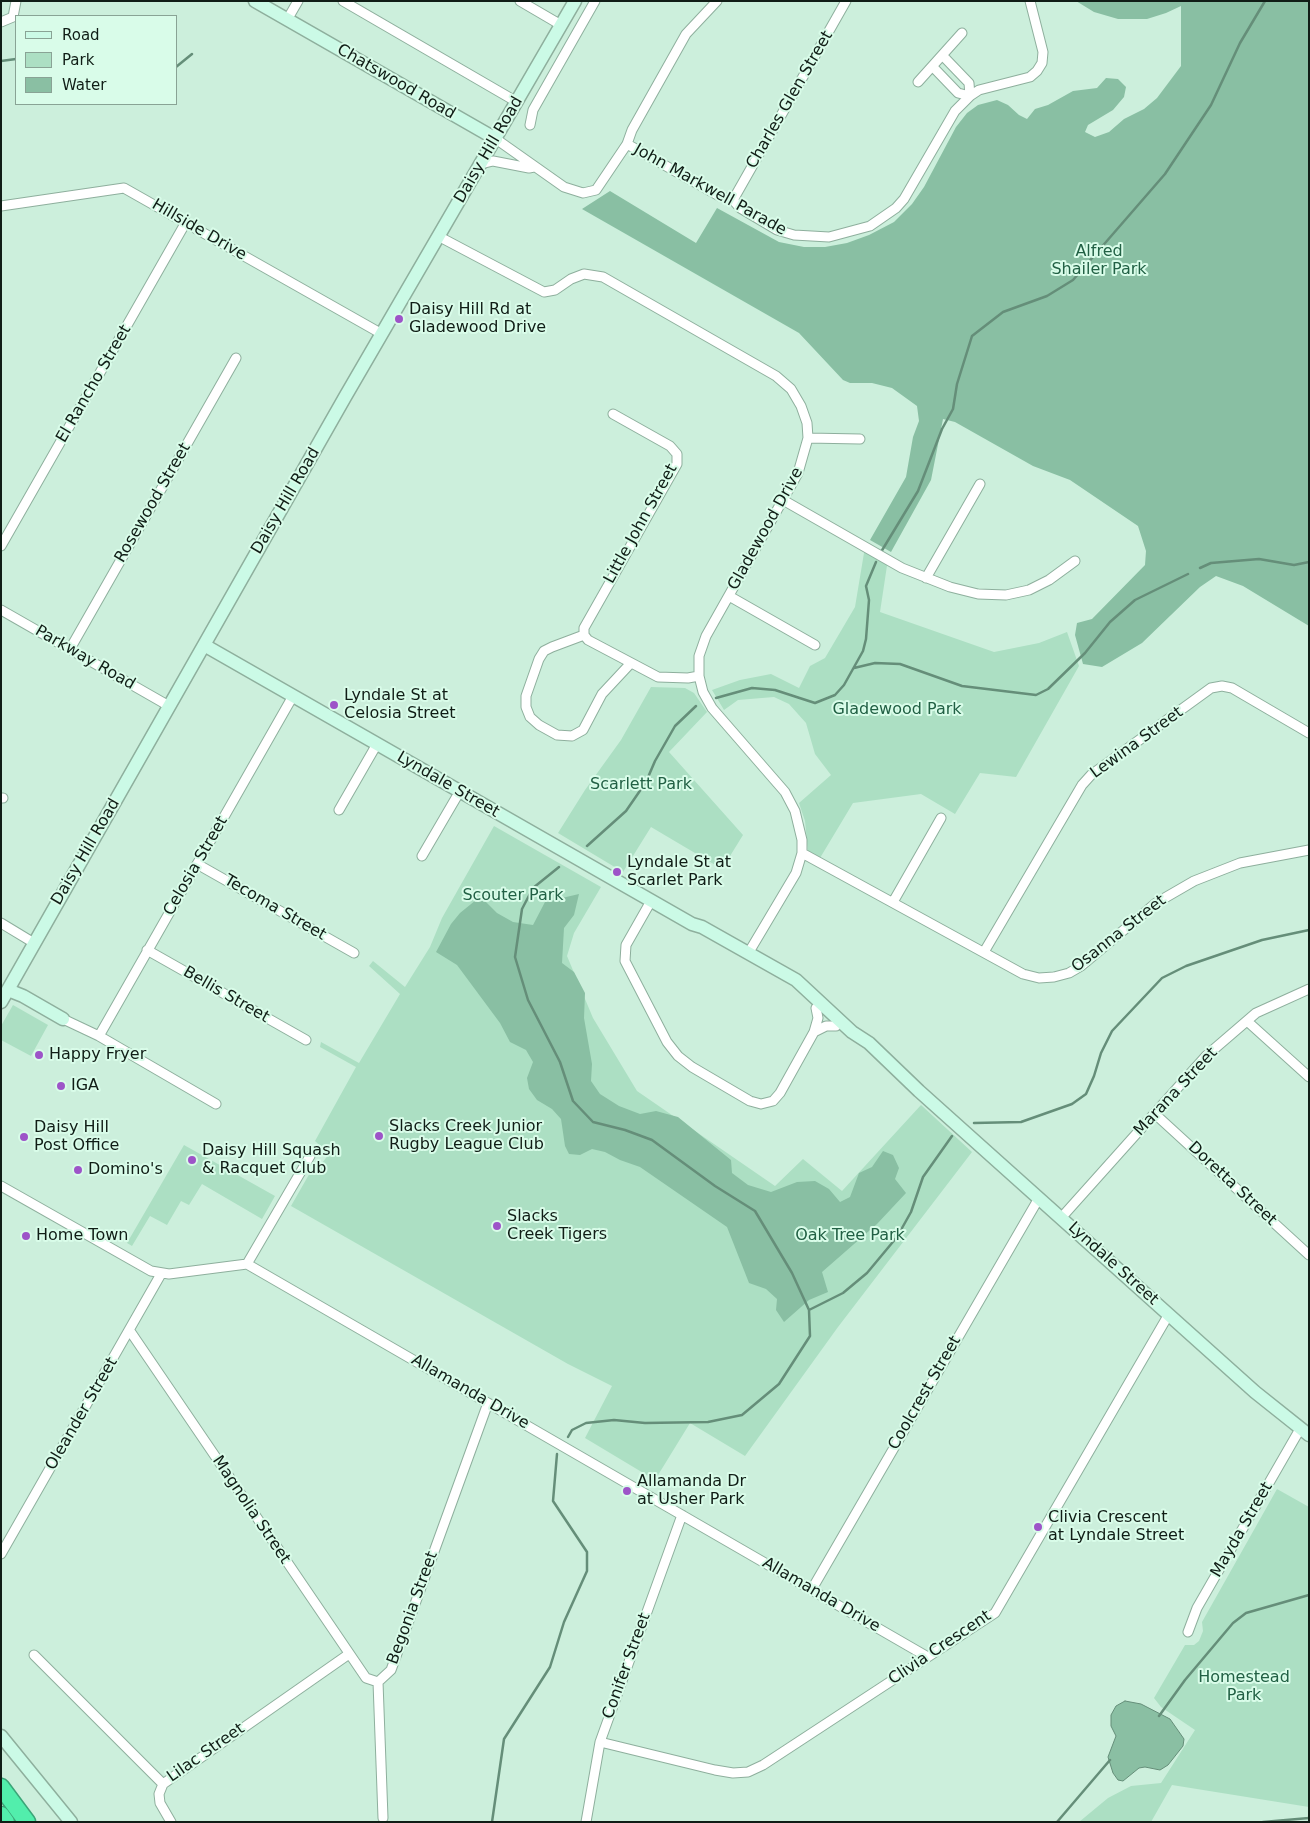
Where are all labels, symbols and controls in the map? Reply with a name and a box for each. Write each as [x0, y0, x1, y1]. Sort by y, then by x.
legend [15, 15, 178, 105]
text: Road [62, 26, 100, 44]
street label: Charles Glen Street [743, 28, 837, 172]
street label: Chatswood Road [333, 40, 459, 124]
text: Park [62, 51, 94, 69]
text: Water [62, 76, 106, 94]
street label: Daisy Hill Road [451, 93, 527, 207]
street label: John Markwell Parade [630, 140, 790, 240]
street label: Hillside Drive [148, 195, 250, 265]
park label: Alfred Shailer Park [1051, 242, 1147, 280]
place label: Daisy Hill Rd at Gladewood Drive [409, 300, 546, 338]
marker: Daisy Hill Rd at Gladewood Drive [393, 313, 405, 325]
street label: El Rancho Street [52, 322, 136, 446]
street label: Rosewood Street [111, 440, 195, 566]
street label: Daisy Hill Road [248, 444, 324, 558]
street label: Little John Street [600, 461, 682, 587]
street label: Gladewood Drive [724, 464, 808, 594]
street label: Parkway Road [32, 622, 138, 694]
place label: Lyndale St at Celosia Street [344, 686, 456, 724]
marker: Lyndale St at Celosia Street [328, 699, 340, 711]
park label: Gladewood Park [832, 700, 962, 720]
street label: Lewina Street [1087, 703, 1187, 783]
street label: Lyndale Street [393, 748, 503, 822]
park label: Scarlett Park [590, 775, 692, 795]
street label: Daisy Hill Road [48, 795, 124, 909]
street label: Celosia Street [160, 813, 232, 919]
place label: Lyndale St at Scarlet Park [627, 853, 731, 891]
marker: Lyndale St at Scarlet Park [611, 866, 623, 878]
street label: Tecoma Street [221, 871, 329, 945]
park label: Scouter Park [462, 886, 564, 906]
street label: Osanna Street [1068, 891, 1170, 977]
street label: Bellis Street [180, 963, 272, 1027]
street label: Marana Street [1130, 1044, 1222, 1140]
place label: Happy Fryer [49, 1045, 146, 1065]
marker: Happy Fryer [33, 1049, 45, 1061]
place label: IGA [71, 1076, 99, 1096]
marker: IGA [55, 1080, 67, 1092]
place label: Slacks Creek Junior Rugby League Club [389, 1117, 544, 1155]
place label: Daisy Hill Post Office [34, 1118, 119, 1156]
marker: Slacks Creek Junior Rugby League Club [373, 1130, 385, 1142]
marker: Daisy Hill Post Office [18, 1131, 30, 1143]
street label: Doretta Street [1184, 1138, 1280, 1230]
place label: Daisy Hill Squash & Racquet Club [202, 1141, 341, 1179]
marker: Daisy Hill Squash & Racquet Club [186, 1154, 198, 1166]
place label: Domino's [88, 1160, 163, 1180]
marker: Domino's [72, 1164, 84, 1176]
place label: Slacks Creek Tigers [507, 1207, 607, 1245]
street label: Lyndale Street [1064, 1218, 1162, 1310]
marker: Slacks Creek Tigers [491, 1220, 503, 1232]
place label: Home Town [36, 1226, 128, 1246]
park label: Oak Tree Park [795, 1226, 905, 1246]
marker: Home Town [20, 1230, 32, 1242]
street label: Coolcrest Street [885, 1333, 965, 1453]
street label: Allamanda Drive [408, 1350, 532, 1434]
street label: Oleander Street [42, 1354, 122, 1474]
street label: Magnolia Street [208, 1452, 294, 1568]
place label: Allamanda Dr at Usher Park [637, 1472, 746, 1510]
street label: Mayda Street [1207, 1479, 1277, 1581]
marker: Allamanda Dr at Usher Park [621, 1485, 633, 1497]
place label: Clivia Crescent at Lyndale Street [1048, 1508, 1184, 1546]
marker: Clivia Crescent at Lyndale Street [1032, 1521, 1044, 1533]
street label: Begonia Street [384, 1549, 442, 1667]
street label: Allamanda Drive [759, 1553, 883, 1637]
street label: Clivia Crescent [885, 1607, 995, 1689]
street label: Conifer Street [599, 1610, 655, 1722]
park label: Homestead Park [1198, 1668, 1290, 1706]
street label: Lilac Street [164, 1719, 248, 1787]

